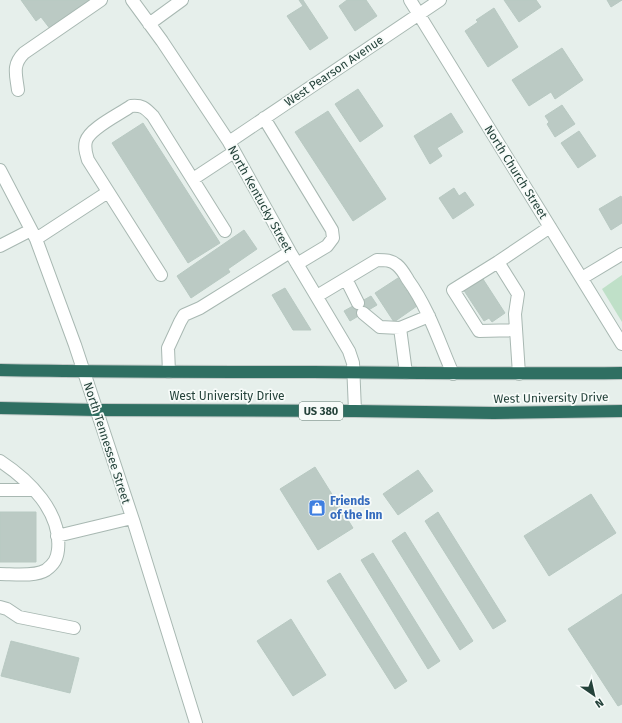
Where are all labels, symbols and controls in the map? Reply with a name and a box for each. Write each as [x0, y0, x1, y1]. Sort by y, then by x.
street label: West Pearson Avenue [282, 33, 386, 109]
street label: North Church Street [482, 123, 551, 222]
street label: North Kentucky Street [225, 143, 295, 255]
street label: North Tennessee Street [81, 380, 133, 506]
street label: West University Drive [169, 389, 285, 403]
street label: West University Drive [493, 390, 609, 406]
road number: US 380 [299, 402, 343, 420]
place label: Friends of the Inn [330, 494, 383, 522]
shop icon: Friends of the Inn [307, 498, 327, 518]
north arrow [574, 675, 614, 715]
text: N [593, 695, 606, 710]

